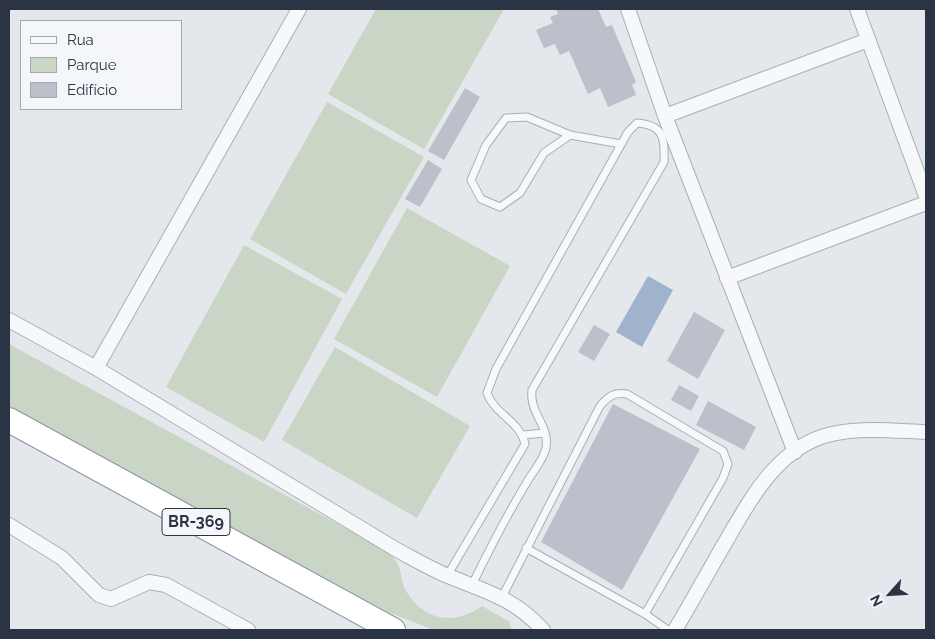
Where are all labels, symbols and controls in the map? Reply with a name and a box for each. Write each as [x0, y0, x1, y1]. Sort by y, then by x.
legend [20, 20, 182, 110]
text: Rua [67, 31, 94, 49]
text: Parque [67, 56, 116, 74]
text: Edifício [67, 81, 117, 99]
road number: BR-369 [162, 508, 230, 536]
north arrow [865, 569, 915, 619]
text: N [867, 592, 886, 609]

